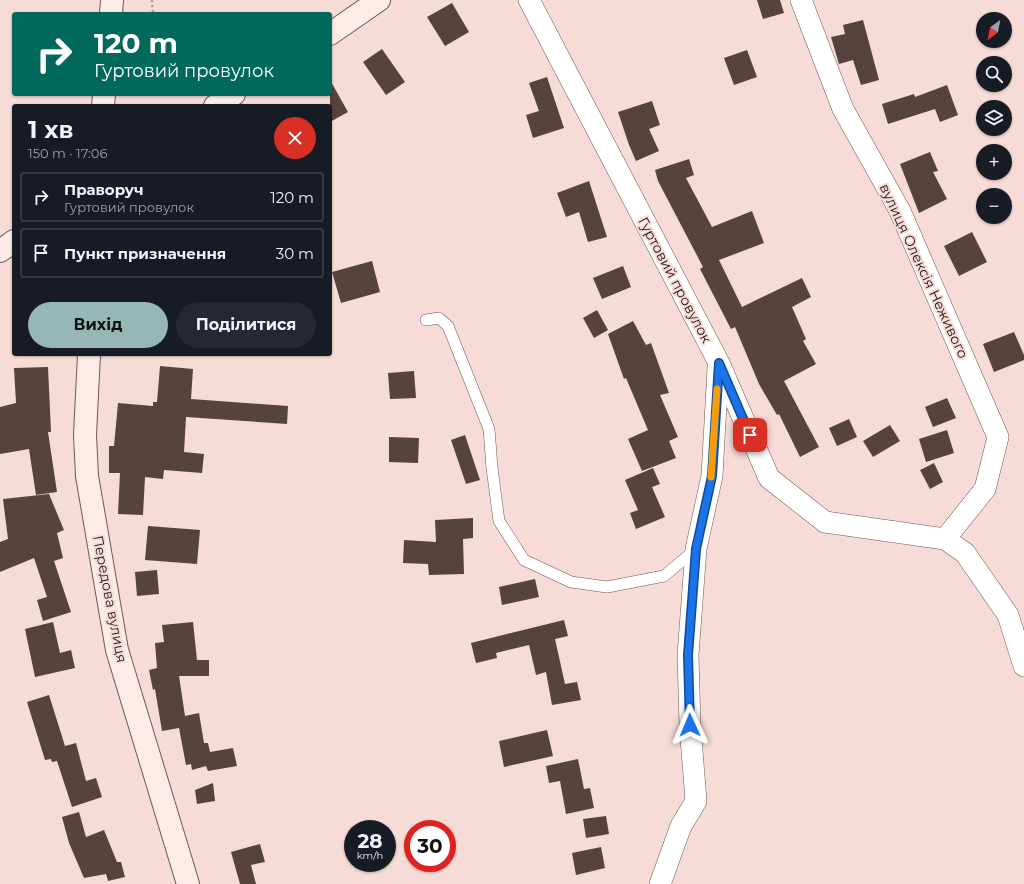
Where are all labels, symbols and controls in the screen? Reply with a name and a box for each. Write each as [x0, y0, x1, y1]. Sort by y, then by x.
north arrow [976, 12, 1012, 48]
map controls [976, 12, 1012, 224]
text: 120 m [94, 26, 178, 60]
icon: right [28, 28, 80, 80]
button: search [976, 56, 1012, 92]
text: Гуртовий провулок [94, 60, 274, 82]
button: layers [976, 100, 1012, 136]
text: 1 хв [28, 115, 73, 144]
button: close [274, 117, 316, 159]
button: + [976, 144, 1012, 180]
text: 150 m · 17:06 [28, 145, 107, 161]
text: Праворуч [64, 180, 144, 199]
street label: вулиця Олексія Неживого [875, 181, 973, 361]
icon: right [30, 186, 52, 208]
text: 120 m [270, 188, 314, 207]
button: − [976, 188, 1012, 224]
text: Гуртовий провулок [64, 199, 194, 215]
street label: Гуртовий провулок [634, 214, 716, 346]
icon: arrive [30, 242, 52, 264]
text: Пункт призначення [64, 244, 226, 263]
text: 30 m [276, 244, 314, 263]
button: Вихід [28, 302, 168, 348]
button: Поділитися [176, 302, 316, 348]
pin [733, 418, 767, 452]
icon: arrive [739, 424, 761, 446]
street label: Передова вулиця [89, 534, 131, 664]
position arrow [669, 704, 711, 746]
speed limit sign: 30 [404, 820, 456, 872]
text: 28 [358, 829, 383, 853]
text: km/h [357, 849, 383, 862]

